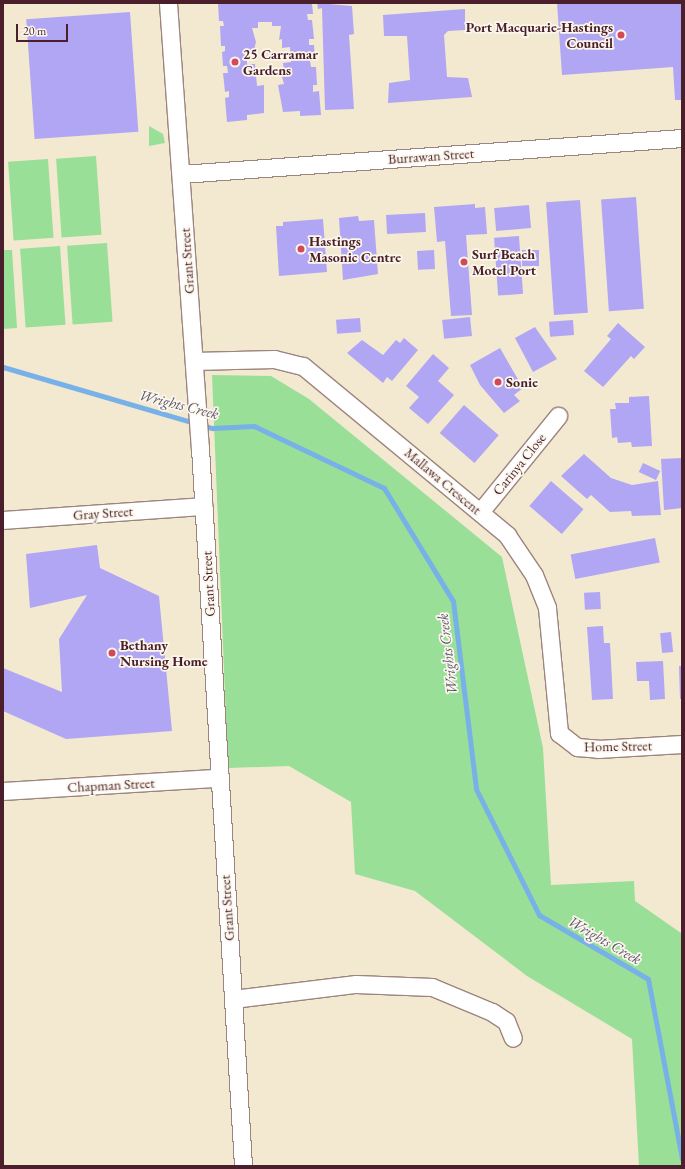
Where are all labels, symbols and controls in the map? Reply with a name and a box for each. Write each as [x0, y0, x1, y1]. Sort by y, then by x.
scale bar [18, 16, 70, 42]
place label: Port Macquarie-Hastings Council [466, 19, 613, 52]
text: 20 m [23, 23, 46, 39]
marker: Port Macquarie-Hastings Council [616, 30, 626, 40]
place label: 25 Carramar Gardens [243, 46, 318, 78]
marker: 25 Carramar Gardens [230, 57, 240, 67]
street label: Burrawan Street [387, 145, 475, 167]
street label: Grant Street [176, 228, 198, 294]
place label: Hastings Masonic Centre [309, 233, 401, 266]
marker: Hastings Masonic Centre [296, 244, 306, 254]
place label: Surf Beach Motel Port [472, 246, 536, 278]
marker: Surf Beach Motel Port [459, 257, 469, 267]
place label: Sonie [506, 374, 538, 390]
marker: Sonie [493, 377, 503, 387]
water label: Wrights Creek [137, 385, 221, 423]
street label: Carinya Close [489, 430, 549, 498]
street label: Mallawa Crescent [401, 444, 485, 518]
street label: Gray Street [72, 503, 134, 523]
street label: Grant Street [198, 551, 218, 617]
water label: Wrights Creek [433, 613, 461, 695]
place label: Bethany Nursing Home [120, 637, 208, 670]
marker: Bethany Nursing Home [107, 648, 117, 658]
street label: Home Street [584, 737, 652, 755]
street label: Chapman Street [67, 774, 155, 796]
street label: Grant Street [216, 875, 238, 941]
water label: Wrights Creek [565, 912, 645, 968]

